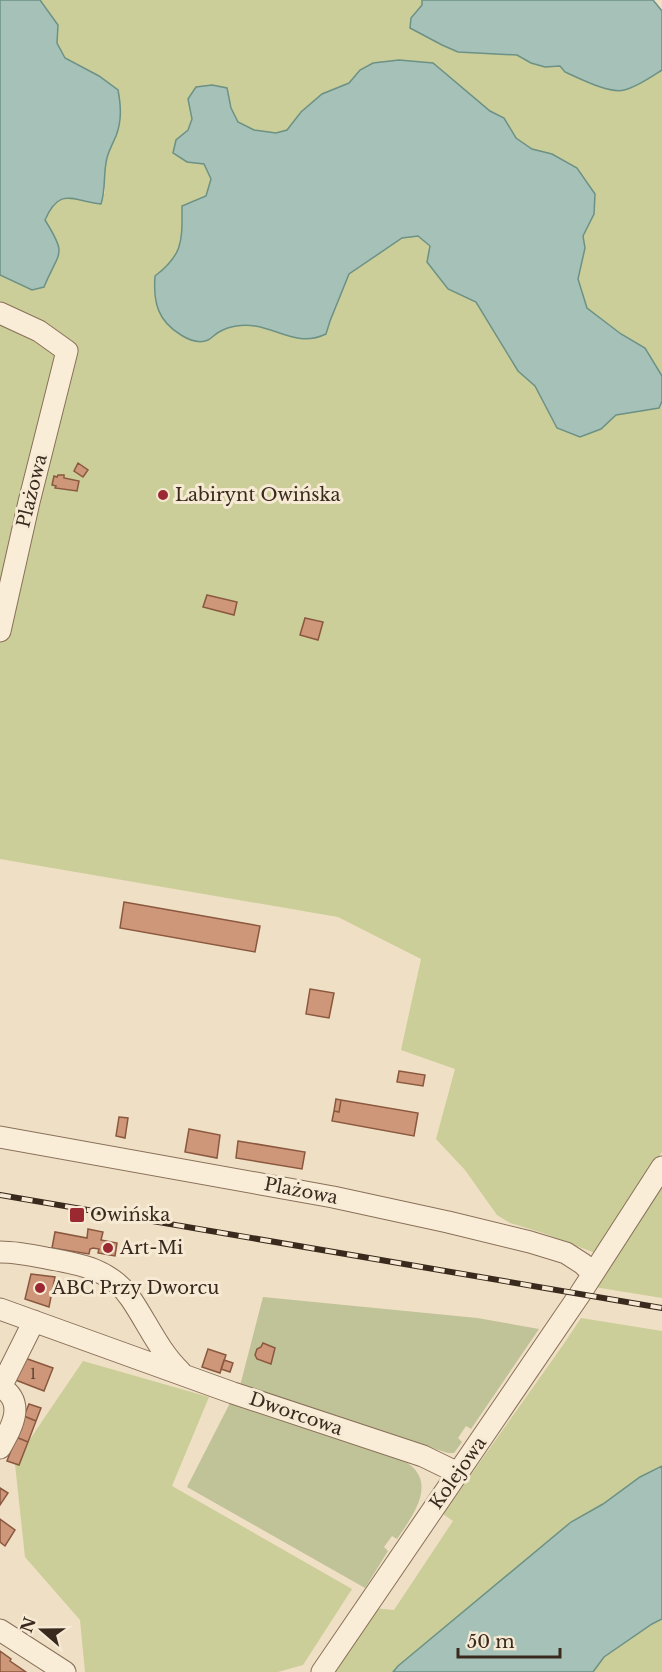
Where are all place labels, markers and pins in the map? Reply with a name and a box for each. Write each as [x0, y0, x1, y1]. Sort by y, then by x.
place label: Labirynt Owińska [175, 484, 341, 506]
marker: Labirynt Owińska [156, 488, 170, 502]
place label: Owińska [90, 1204, 170, 1226]
marker: Owińska [68, 1206, 86, 1224]
place label: Art-Mi [119, 1237, 183, 1259]
marker: Art-Mi [101, 1241, 115, 1255]
place label: ABC Przy Dworcu [51, 1277, 219, 1299]
marker: ABC Przy Dworcu [33, 1281, 47, 1295]

